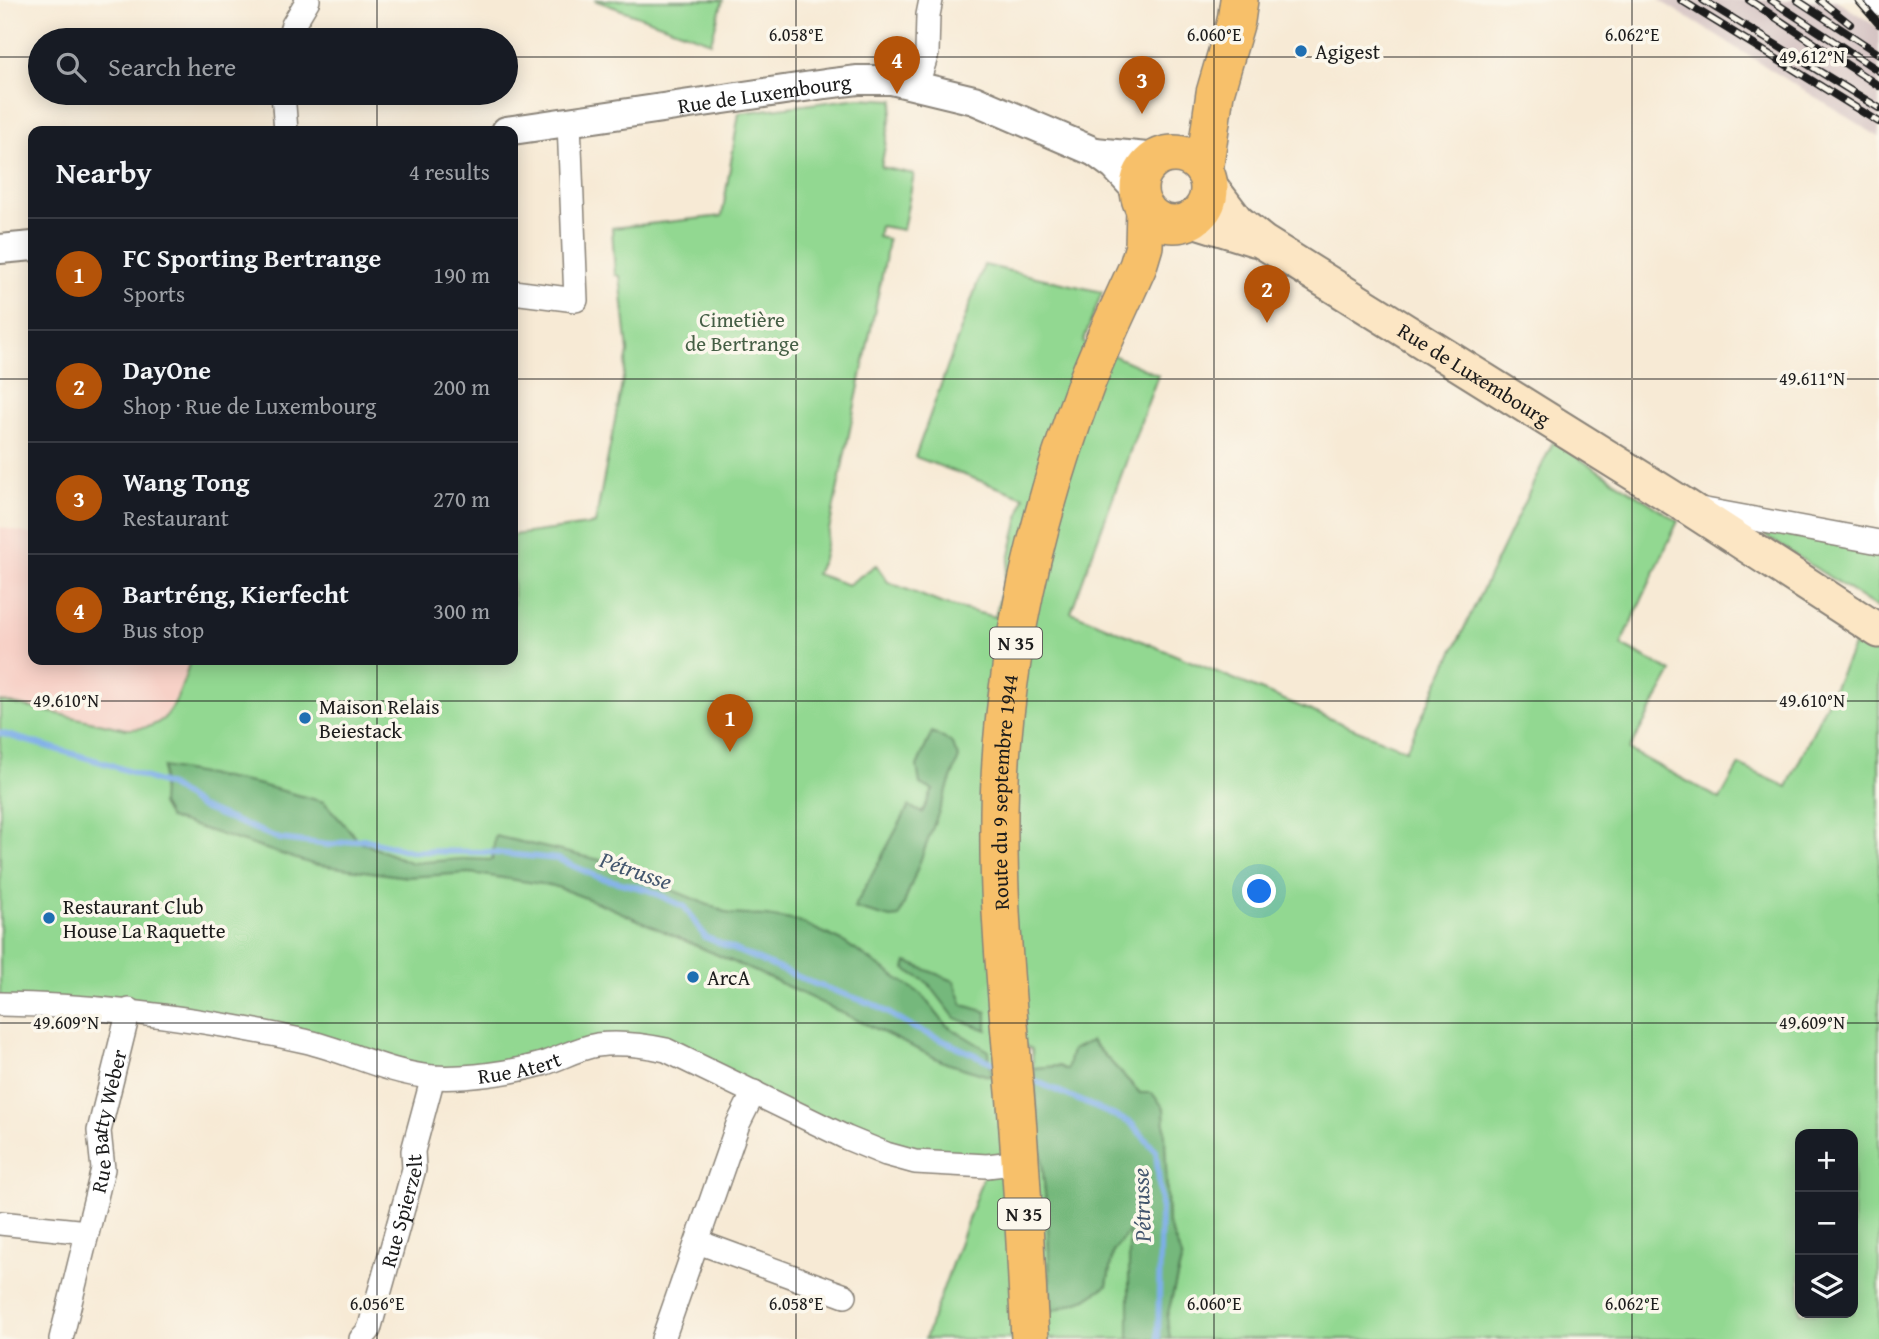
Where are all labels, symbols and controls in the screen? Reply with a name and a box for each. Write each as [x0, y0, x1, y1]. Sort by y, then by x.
text: 6.058°E [769, 21, 823, 48]
text: 6.060°E [1187, 21, 1241, 48]
text: 6.062°E [1605, 21, 1659, 48]
search box [28, 28, 518, 105]
pin: 4 [874, 36, 920, 94]
place label: Agigest [1315, 36, 1381, 67]
marker: Agigest [1293, 43, 1309, 59]
text: 49.612°N [1779, 43, 1845, 70]
text: Search here [108, 47, 236, 86]
icon: search [52, 48, 90, 86]
pin: 3 [1119, 56, 1165, 114]
street label: Rue de Luxembourg [676, 65, 853, 121]
text: Nearby [56, 150, 152, 194]
text: 4 results [409, 155, 490, 188]
text: FC Sporting Bertrange [123, 238, 381, 277]
text: 1 [73, 258, 85, 291]
text: 190 m [433, 258, 490, 291]
pin: 2 [1244, 265, 1290, 323]
text: Sports [123, 277, 185, 310]
park label: Cimetière de Bertrange [685, 304, 799, 359]
street label: Rue de Luxembourg [1392, 315, 1557, 434]
text: DayOne [123, 350, 211, 389]
text: 49.611°N [1779, 365, 1845, 392]
text: 2 [73, 370, 85, 403]
text: 200 m [433, 370, 490, 403]
text: Shop · Rue de Luxembourg [123, 389, 377, 422]
text: Wang Tong [123, 462, 249, 501]
text: 3 [73, 482, 85, 515]
text: 270 m [433, 482, 490, 515]
text: Restaurant [123, 501, 229, 534]
text: Bartréng, Kierfecht [123, 574, 349, 613]
text: 4 [73, 594, 85, 627]
text: 300 m [433, 594, 490, 627]
text: Bus stop [123, 613, 204, 646]
road number: N 35 [990, 628, 1042, 658]
street label: Route du 9 septembre 1944 [983, 672, 1025, 911]
text: 49.610°N [33, 687, 99, 714]
text: 49.610°N [1779, 687, 1845, 714]
place label: Maison Relais Beiestack [319, 691, 440, 746]
pin: 1 [707, 694, 753, 752]
marker: Maison Relais Beiestack [297, 710, 313, 726]
water label: Pétrusse [595, 842, 676, 898]
your location [1242, 874, 1276, 908]
place label: Restaurant Club House La Raquette [63, 891, 226, 946]
marker: Restaurant Club House La Raquette [41, 910, 57, 926]
place label: ArcA [707, 962, 750, 993]
marker: ArcA [685, 969, 701, 985]
text: 49.609°N [33, 1009, 99, 1036]
text: 49.609°N [1779, 1009, 1845, 1036]
street label: Rue Atert [476, 1043, 566, 1091]
street label: Rue Batty Weber [82, 1046, 134, 1196]
map controls [1795, 1129, 1858, 1318]
button: + [1795, 1129, 1858, 1192]
street label: Rue Spierzelt [372, 1153, 429, 1271]
water label: Pétrusse [1123, 1167, 1159, 1244]
button: − [1795, 1192, 1858, 1255]
road number: N 35 [998, 1198, 1050, 1230]
button: layers [1795, 1255, 1858, 1318]
text: 6.056°E [350, 1290, 404, 1317]
text: 6.058°E [769, 1290, 823, 1317]
text: 6.060°E [1187, 1290, 1241, 1317]
text: 6.062°E [1605, 1290, 1659, 1317]

